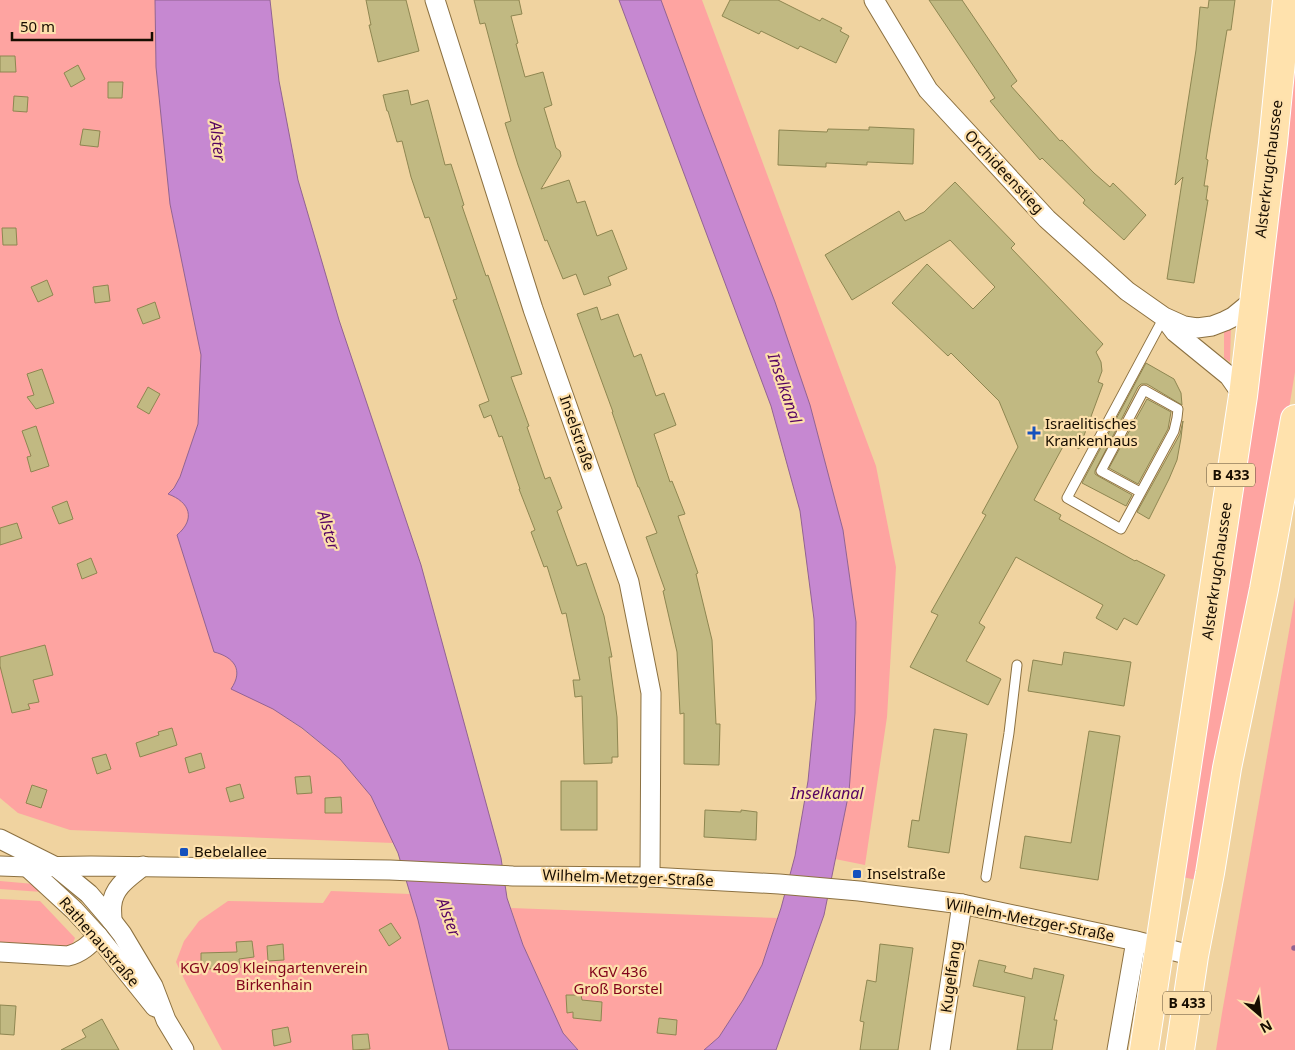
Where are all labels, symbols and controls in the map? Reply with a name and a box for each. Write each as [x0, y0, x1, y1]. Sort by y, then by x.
scale bar [12, 10, 152, 42]
text: 50 m [20, 16, 55, 36]
street label: Alsterkrugchaussee [1250, 99, 1286, 239]
water label: Alster [205, 119, 231, 163]
street label: Orchideenstieg [961, 125, 1049, 217]
water label: Inselkanal [762, 349, 808, 427]
street label: Inselstraße [556, 392, 600, 473]
place label: Israelitisches Krankenhaus [1045, 413, 1138, 450]
marker: Israelitisches Krankenhaus [1027, 426, 1041, 440]
road number: B 433 [1207, 464, 1255, 486]
street label: Alsterkrugchaussee [1196, 501, 1236, 641]
water label: Alster [312, 507, 346, 553]
water label: Inselkanal [790, 782, 864, 804]
place label: Bebelallee [194, 841, 267, 861]
marker: Bebelallee [178, 846, 190, 858]
place label: Inselstraße [867, 863, 946, 883]
street label: Wilhelm-Metzger-Straße [542, 864, 714, 890]
marker: Inselstraße [851, 868, 863, 880]
street label: Rathenaustraße [55, 892, 144, 990]
street label: Wilhelm-Metzger-Straße [944, 893, 1116, 945]
water label: Alster [432, 894, 466, 940]
street label: Kugelfang [935, 940, 965, 1014]
park label: KGV 409 Kleingartenverein Birkenhain [180, 957, 368, 994]
park label: KGV 436 Groß Borstel [573, 961, 663, 998]
north arrow [1235, 990, 1285, 1040]
road number: B 433 [1163, 991, 1211, 1014]
text: N [1257, 1016, 1276, 1038]

